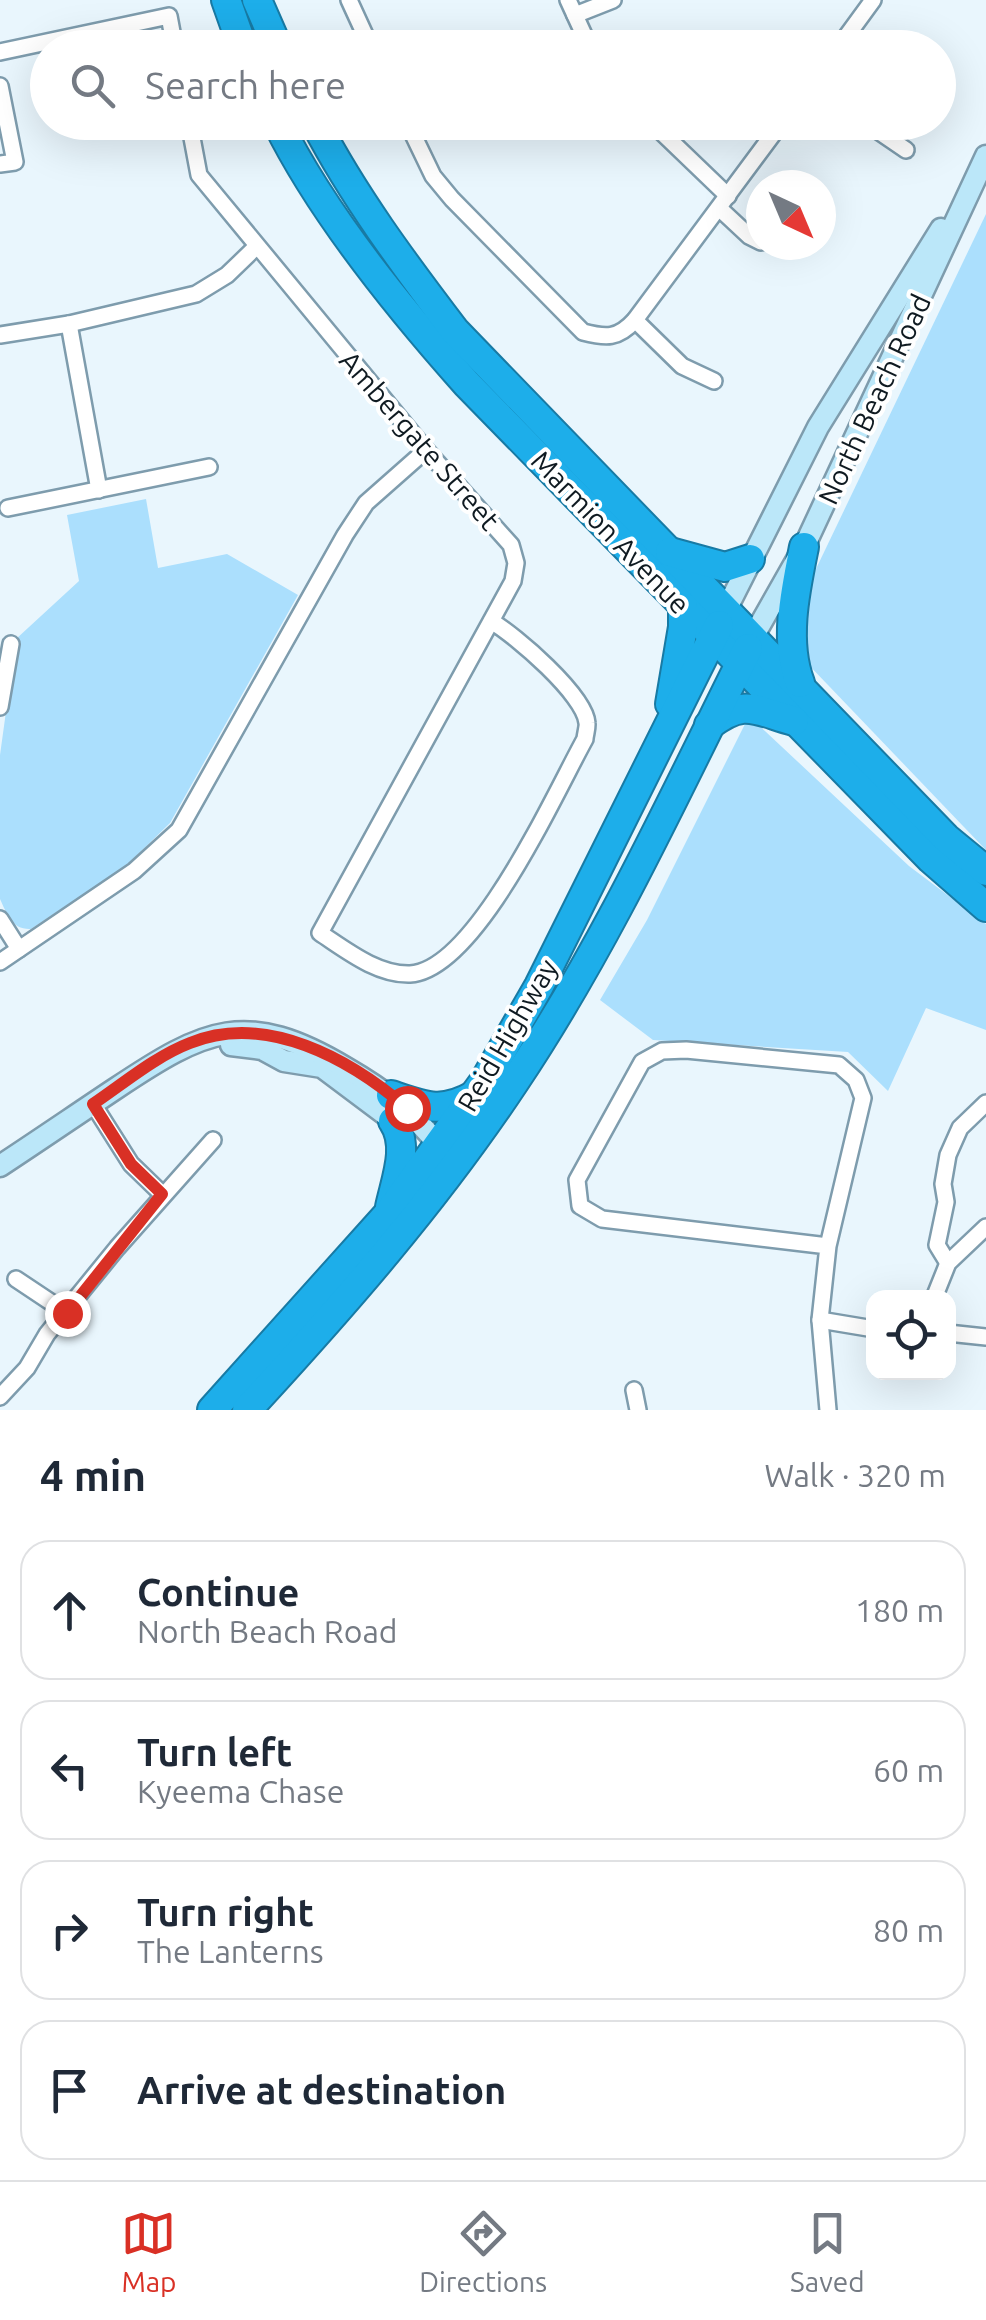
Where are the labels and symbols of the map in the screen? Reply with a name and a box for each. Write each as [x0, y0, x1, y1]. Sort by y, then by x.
north arrow [746, 170, 836, 260]
street label: North Beach Road [812, 289, 936, 509]
street label: Ambergate Street [334, 344, 506, 536]
street label: Marmion Avenue [526, 444, 696, 620]
street label: Reid Highway [451, 953, 563, 1117]
route start [385, 1086, 431, 1132]
route end [45, 1291, 91, 1337]

